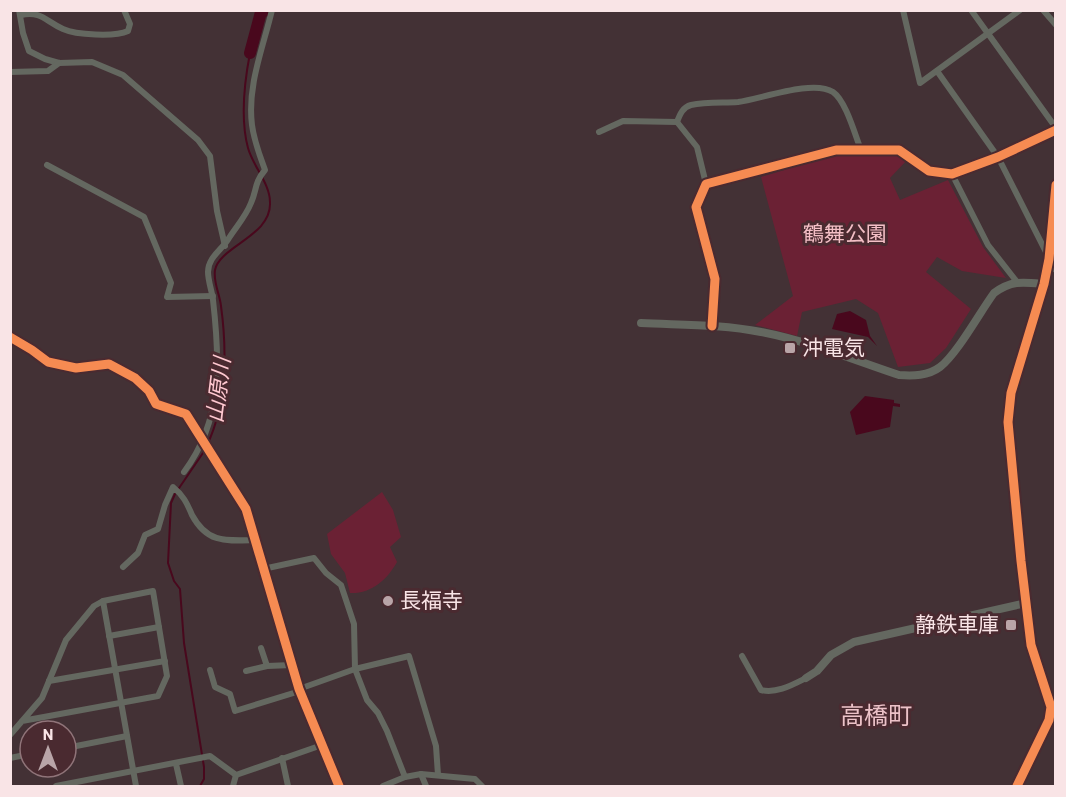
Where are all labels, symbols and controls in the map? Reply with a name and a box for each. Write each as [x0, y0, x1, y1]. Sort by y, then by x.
park label: 鶴舞公園 [803, 220, 887, 245]
place label: 沖電気 [802, 334, 865, 359]
marker: 沖電気 [783, 341, 797, 355]
water label: 山原川 [200, 354, 234, 424]
place label: 長福寺 [400, 587, 463, 612]
marker: 長福寺 [381, 594, 395, 608]
place label: 静鉄車庫 [915, 611, 999, 636]
marker: 静鉄車庫 [1004, 618, 1018, 632]
district label: 高橋町 [840, 700, 912, 729]
north arrow [18, 719, 78, 779]
text: N [43, 724, 53, 743]

